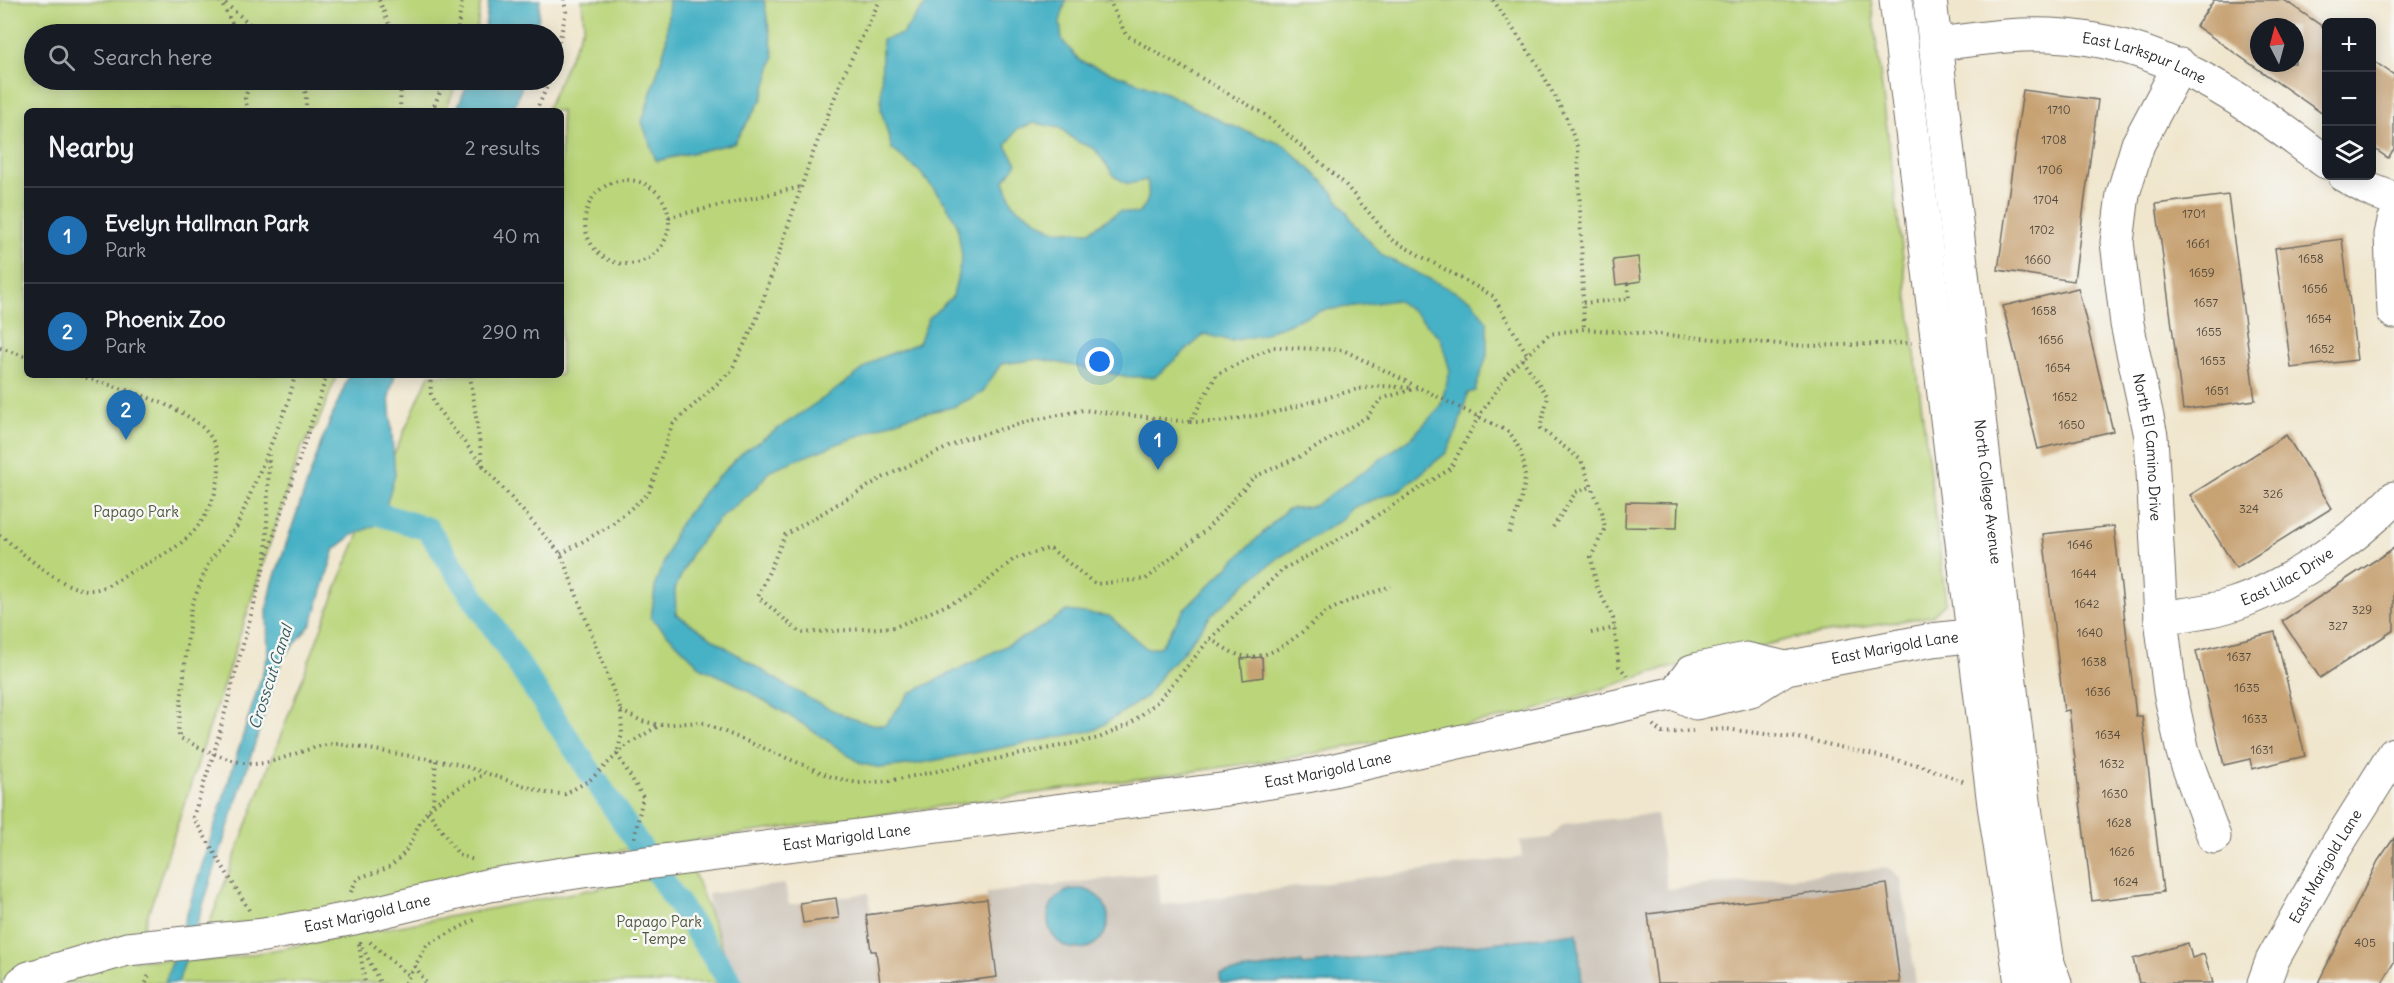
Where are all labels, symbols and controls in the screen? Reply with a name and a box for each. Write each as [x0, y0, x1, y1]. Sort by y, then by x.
north arrow [2250, 18, 2304, 72]
map controls [2322, 18, 2376, 180]
button: + [2322, 18, 2376, 72]
search box [24, 24, 564, 90]
street label: East Larkspur Lane [2081, 28, 2210, 88]
icon: search [45, 41, 78, 74]
text: Search here [93, 43, 212, 71]
button: − [2322, 72, 2376, 126]
house number: 1710 [2047, 102, 2071, 117]
button: layers [2322, 126, 2376, 180]
text: Nearby [48, 131, 134, 164]
house number: 1708 [2041, 132, 2067, 147]
text: 2 results [465, 135, 540, 160]
house number: 1706 [2037, 162, 2063, 177]
house number: 1704 [2033, 192, 2059, 207]
house number: 1701 [2182, 206, 2206, 221]
text: Evelyn Hallman Park [105, 209, 309, 237]
house number: 1702 [2029, 222, 2055, 237]
text: 1 [64, 223, 71, 248]
text: 40 m [493, 223, 540, 248]
house number: 1661 [2186, 236, 2210, 251]
text: Park [105, 237, 146, 262]
house number: 1658 [2298, 251, 2324, 266]
house number: 1660 [2025, 252, 2051, 267]
house number: 1659 [2189, 265, 2215, 280]
house number: 1656 [2302, 281, 2328, 296]
house number: 1657 [2194, 295, 2218, 310]
house number: 1658 [2031, 303, 2057, 318]
text: Phoenix Zoo [105, 305, 226, 333]
house number: 1654 [2306, 311, 2332, 326]
text: 2 [62, 319, 73, 344]
text: 290 m [482, 319, 540, 344]
house number: 1655 [2196, 324, 2222, 339]
house number: 1656 [2038, 332, 2064, 347]
text: Park [105, 333, 146, 358]
house number: 1652 [2309, 341, 2335, 356]
your location [1085, 347, 1114, 376]
house number: 1653 [2200, 353, 2226, 368]
house number: 1654 [2045, 360, 2071, 375]
street label: North El Camino Drive [2129, 372, 2166, 522]
house number: 1651 [2205, 383, 2229, 398]
house number: 1652 [2052, 389, 2078, 404]
pin: 2 [106, 390, 146, 440]
house number: 1650 [2059, 417, 2085, 432]
street label: North College Avenue [1970, 418, 2006, 565]
pin: 1 [1138, 420, 1178, 470]
house number: 326 [2263, 486, 2283, 501]
house number: 324 [2239, 501, 2259, 516]
park label: Papago Park [93, 502, 179, 521]
house number: 1646 [2067, 537, 2093, 552]
street label: East Lilac Drive [2238, 543, 2337, 610]
house number: 1644 [2071, 566, 2097, 581]
house number: 1642 [2074, 596, 2100, 611]
house number: 329 [2352, 602, 2372, 617]
house number: 327 [2328, 618, 2348, 633]
water label: Crosscut Canal [244, 620, 297, 732]
house number: 1640 [2077, 625, 2103, 640]
street label: East Marigold Lane [1830, 627, 1959, 668]
house number: 1637 [2227, 649, 2251, 664]
house number: 1638 [2081, 654, 2107, 669]
house number: 1635 [2234, 680, 2260, 695]
house number: 1636 [2085, 684, 2111, 699]
house number: 1633 [2242, 711, 2268, 726]
house number: 1634 [2095, 727, 2121, 742]
house number: 1631 [2250, 742, 2274, 757]
street label: East Marigold Lane [1263, 747, 1393, 792]
house number: 1632 [2099, 756, 2125, 771]
house number: 1630 [2102, 786, 2128, 801]
street label: East Marigold Lane [2285, 806, 2366, 927]
house number: 1628 [2106, 815, 2132, 830]
street label: East Marigold Lane [782, 819, 912, 855]
house number: 1626 [2109, 844, 2135, 859]
house number: 1624 [2113, 874, 2139, 889]
street label: East Marigold Lane [303, 890, 432, 936]
park label: Papago Park - Tempe [616, 912, 702, 948]
house number: 405 [2354, 935, 2376, 950]

